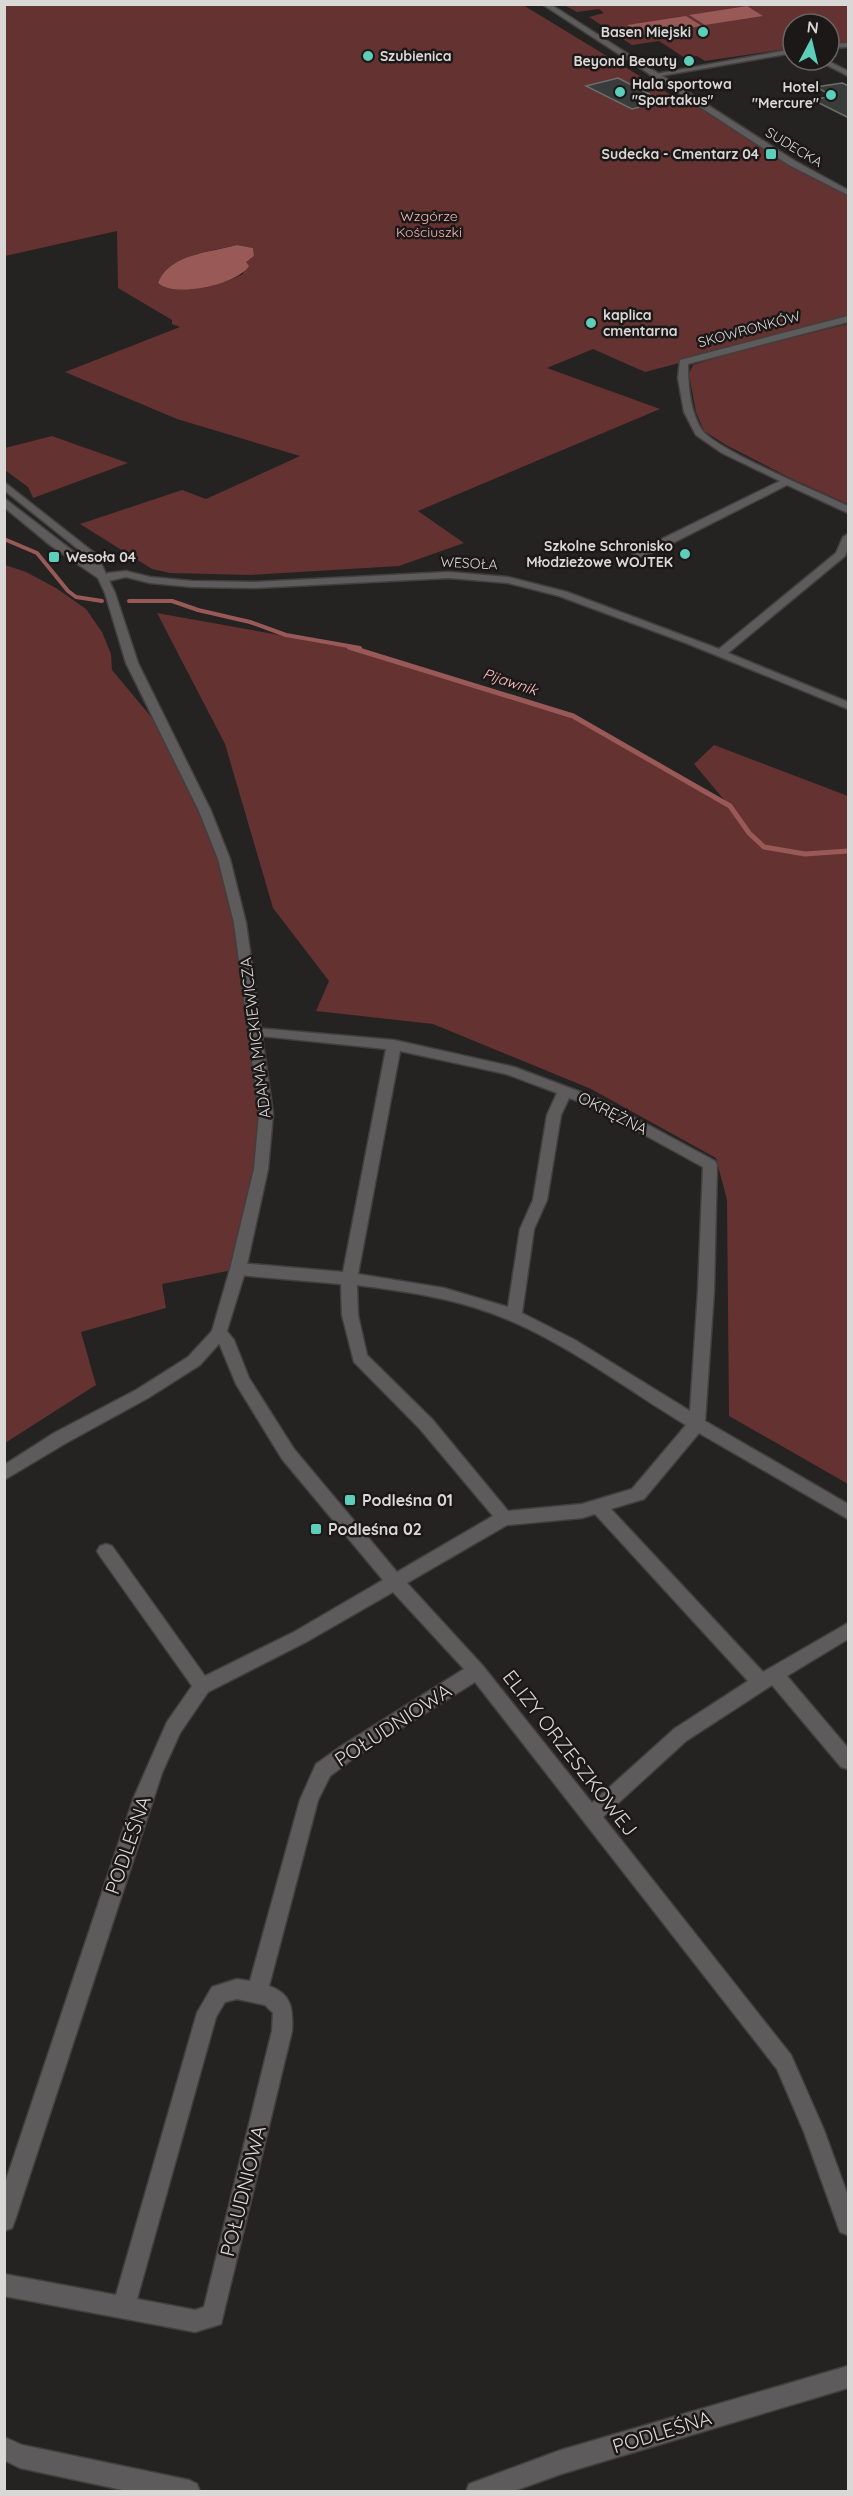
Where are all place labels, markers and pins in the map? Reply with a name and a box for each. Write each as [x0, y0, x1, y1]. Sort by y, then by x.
place label: Basen Miejski [601, 23, 691, 41]
marker: Basen Miejski [696, 25, 710, 39]
place label: Szubienica [380, 47, 451, 65]
marker: Szubienica [361, 49, 375, 63]
place label: Beyond Beauty [573, 52, 677, 70]
marker: Beyond Beauty [682, 54, 696, 68]
place label: Hala sportowa "Spartakus" [632, 75, 732, 109]
place label: Hotel "Mercure" [752, 78, 819, 112]
marker: Hala sportowa "Spartakus" [613, 85, 627, 99]
marker: Hotel "Mercure" [824, 88, 838, 102]
place label: Sudecka - Cmentarz 04 [602, 145, 759, 163]
marker: Sudecka - Cmentarz 04 [764, 147, 778, 161]
place label: kaplica cmentarna [603, 306, 678, 340]
marker: kaplica cmentarna [584, 316, 598, 330]
place label: Szkolne Schronisko Młodzieżowe WOJTEK [526, 537, 673, 571]
marker: Szkolne Schronisko Młodzieżowe WOJTEK [678, 547, 692, 561]
place label: Wesoła 04 [66, 548, 136, 566]
marker: Wesoła 04 [47, 550, 61, 564]
place label: Podleśna 01 [362, 1490, 453, 1510]
marker: Podleśna 01 [343, 1493, 357, 1507]
place label: Podleśna 02 [328, 1519, 422, 1539]
marker: Podleśna 02 [309, 1522, 323, 1536]

